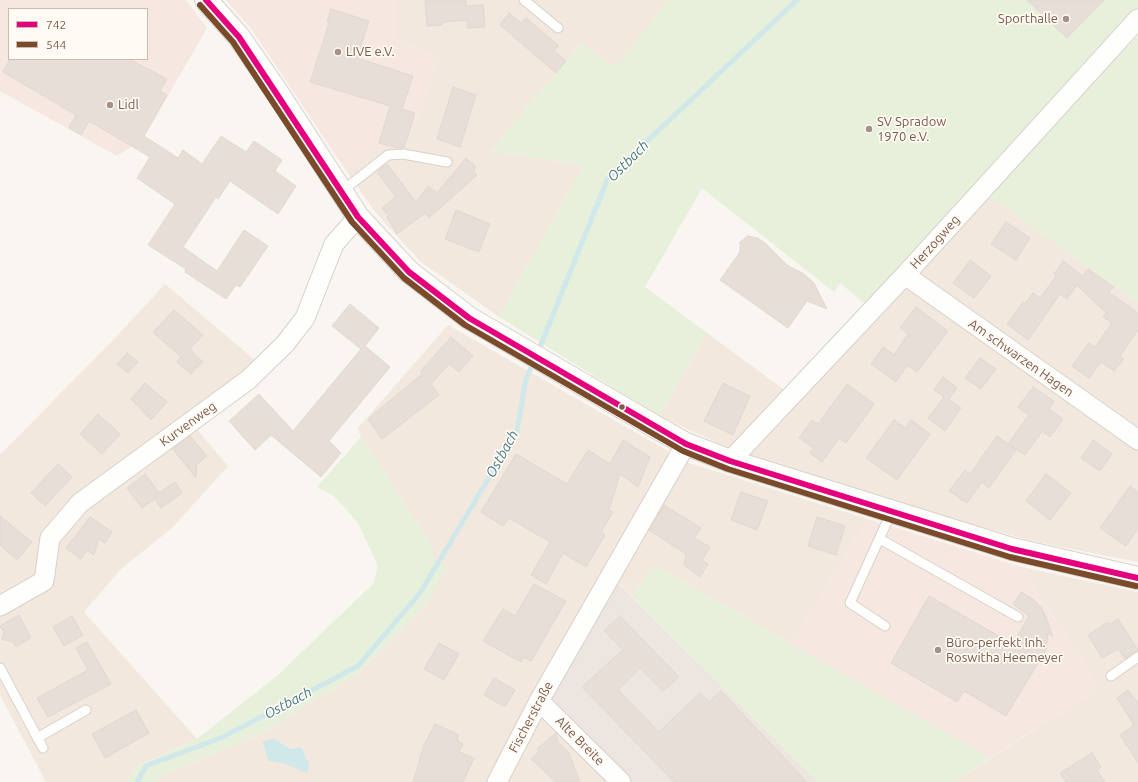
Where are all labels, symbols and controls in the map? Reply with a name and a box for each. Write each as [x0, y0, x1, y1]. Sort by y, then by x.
legend [8, 8, 148, 60]
place label: Sporthalle [998, 11, 1058, 27]
marker: Sporthalle [1061, 14, 1071, 24]
text: 742 [46, 18, 66, 31]
text: 544 [46, 38, 66, 51]
place label: LIVE e.V. [346, 44, 395, 60]
marker: LIVE e.V. [333, 47, 343, 57]
place label: Lidl [118, 97, 139, 113]
marker: Lidl [105, 100, 115, 110]
place label: SV Spradow 1970 e.V. [877, 114, 946, 145]
marker: SV Spradow 1970 e.V. [864, 124, 874, 134]
water label: Ostbach [604, 137, 652, 185]
street label: Herzogweg [907, 212, 963, 272]
street label: Am schwarzen Hagen [965, 316, 1077, 400]
street label: Kurvenweg [157, 398, 219, 450]
unlabelled marker [617, 402, 627, 412]
water label: Ostbach [482, 427, 522, 481]
place label: Büro-perfekt Inh. Roswitha Heemeyer [946, 635, 1063, 666]
marker: Büro-perfekt Inh. Roswitha Heemeyer [933, 645, 943, 655]
street label: Fischerstraße [506, 679, 556, 755]
water label: Ostbach [261, 684, 315, 722]
street label: Alte Breite [552, 713, 608, 769]

